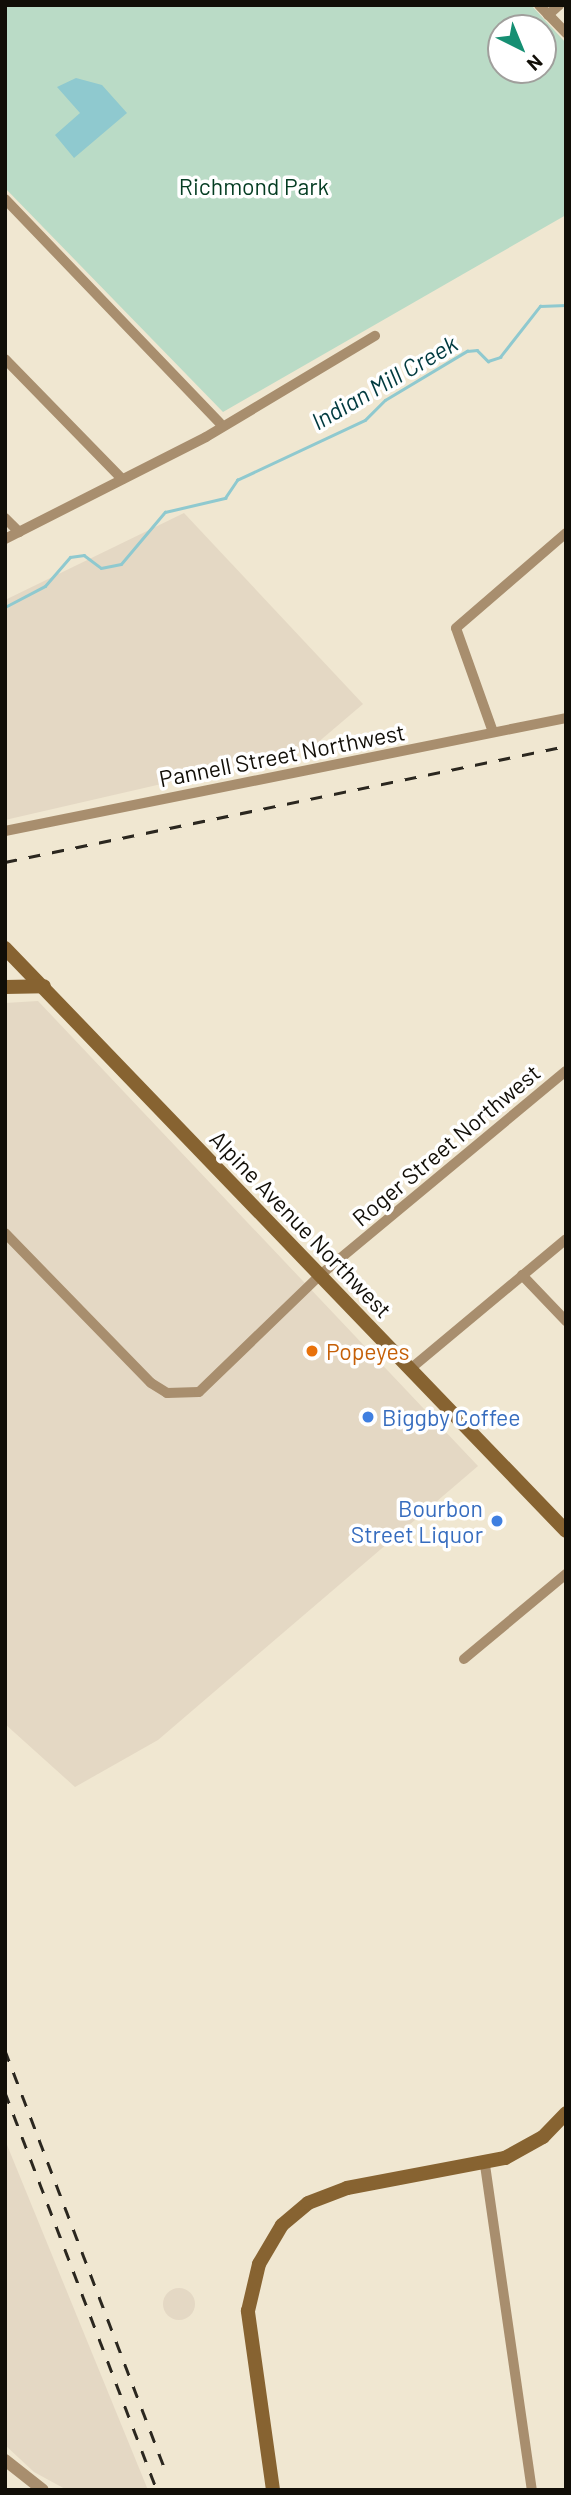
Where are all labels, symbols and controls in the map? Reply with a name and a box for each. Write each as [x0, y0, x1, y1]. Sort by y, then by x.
north arrow [487, 14, 557, 84]
text: N [523, 51, 548, 76]
park label: Richmond Park [179, 172, 329, 200]
water label: Indian Mill Creek [306, 329, 462, 435]
street label: Pannell Street Northwest [157, 718, 407, 792]
street label: Roger Street Northwest [347, 1058, 545, 1232]
street label: Alpine Avenue Northwest [204, 1125, 398, 1323]
place label: Popeyes [326, 1337, 410, 1365]
marker: Popeyes [304, 1343, 320, 1359]
place label: Biggby Coffee [382, 1403, 521, 1431]
marker: Biggby Coffee [360, 1409, 376, 1425]
place label: Bourbon Street Liquor [351, 1494, 483, 1548]
marker: Bourbon Street Liquor [489, 1513, 505, 1529]

